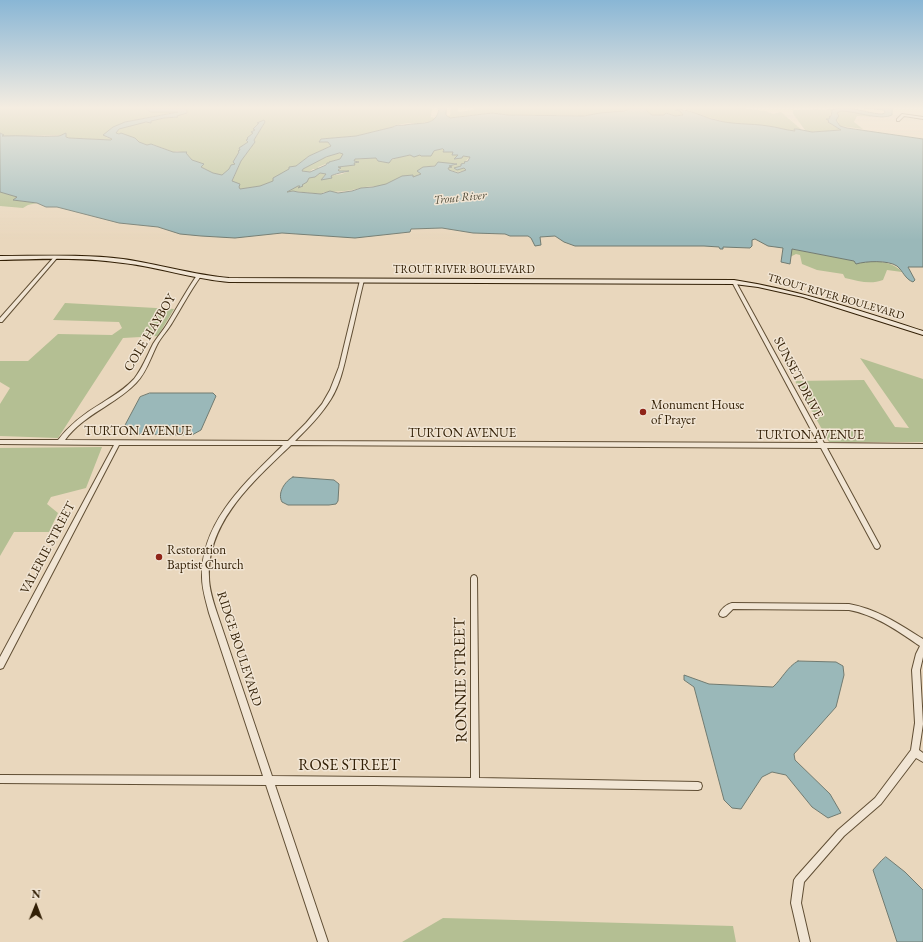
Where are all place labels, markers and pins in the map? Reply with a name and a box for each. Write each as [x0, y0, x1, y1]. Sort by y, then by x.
place label: Monument House of Prayer [651, 397, 744, 428]
marker: Monument House of Prayer [638, 407, 648, 417]
place label: Restoration Baptist Church [167, 542, 244, 573]
marker: Restoration Baptist Church [154, 552, 164, 562]

